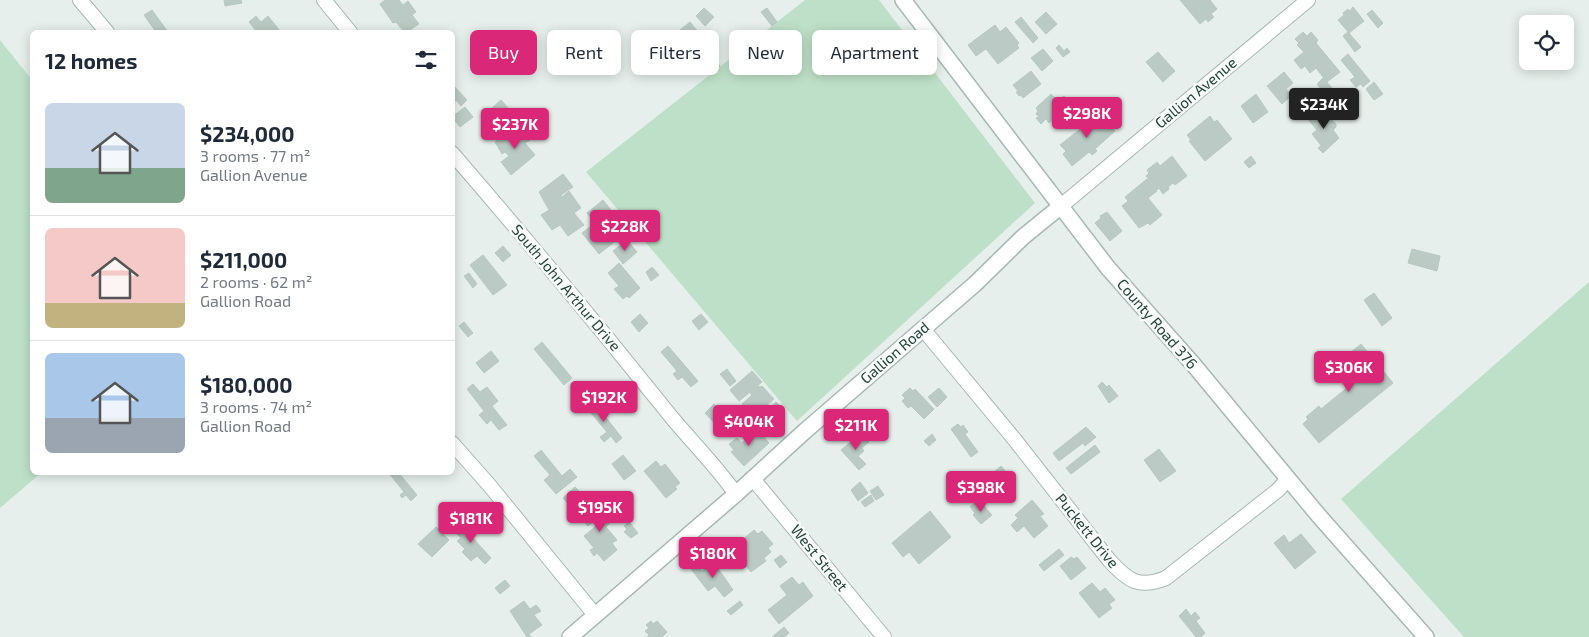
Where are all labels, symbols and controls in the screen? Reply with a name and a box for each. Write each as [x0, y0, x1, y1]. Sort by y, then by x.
map controls [1519, 15, 1574, 70]
button: locate [1519, 15, 1574, 70]
chip: Buy [470, 30, 537, 75]
chip: Rent [547, 30, 621, 75]
chip: Filters [631, 30, 719, 75]
chip: New [729, 30, 802, 75]
chip: Apartment [812, 30, 937, 75]
icon: filters [412, 46, 440, 74]
text: 12 homes [45, 48, 137, 73]
street label: Gallion Avenue [1151, 53, 1240, 132]
pin: $234K [1289, 88, 1359, 130]
text: $234K [1300, 94, 1348, 113]
pin: $298K [1052, 96, 1122, 139]
text: $298K [1063, 103, 1111, 122]
pin: $237K [480, 108, 550, 150]
text: $237K [492, 114, 538, 133]
text: $234,000 [200, 121, 295, 146]
icon: home [85, 123, 145, 183]
text: 3 rooms · 77 m² [200, 146, 311, 165]
text: Gallion Avenue [200, 165, 308, 184]
pin: $228K [590, 210, 660, 252]
text: $228K [601, 216, 649, 235]
street label: South John Arthur Drive [508, 220, 625, 354]
text: $211,000 [200, 247, 287, 272]
icon: home [85, 248, 145, 308]
text: 2 rooms · 62 m² [200, 272, 312, 291]
street label: County Road 376 [1114, 275, 1202, 372]
text: Gallion Road [200, 291, 291, 310]
street label: Gallion Road [856, 317, 932, 387]
pin: $306K [1314, 350, 1384, 393]
text: $306K [1325, 357, 1373, 376]
text: $180,000 [200, 372, 292, 397]
icon: home [85, 373, 145, 433]
pin: $192K [569, 380, 639, 423]
text: $192K [581, 387, 627, 406]
text: 3 rooms · 74 m² [200, 397, 312, 416]
pin: $404K [714, 404, 784, 447]
pin: $211K [821, 408, 891, 451]
text: $404K [724, 411, 774, 430]
text: $211K [835, 415, 877, 434]
text: Gallion Road [200, 416, 291, 435]
pin: $398K [946, 470, 1016, 513]
text: $398K [957, 477, 1005, 496]
pin: $195K [565, 490, 635, 533]
street label: Puckett Drive [1052, 490, 1123, 571]
text: $195K [578, 497, 622, 516]
pin: $181K [436, 502, 506, 544]
text: $181K [449, 508, 493, 527]
street label: West Street [787, 520, 852, 594]
pin: $180K [678, 536, 748, 579]
text: $180K [690, 543, 736, 562]

